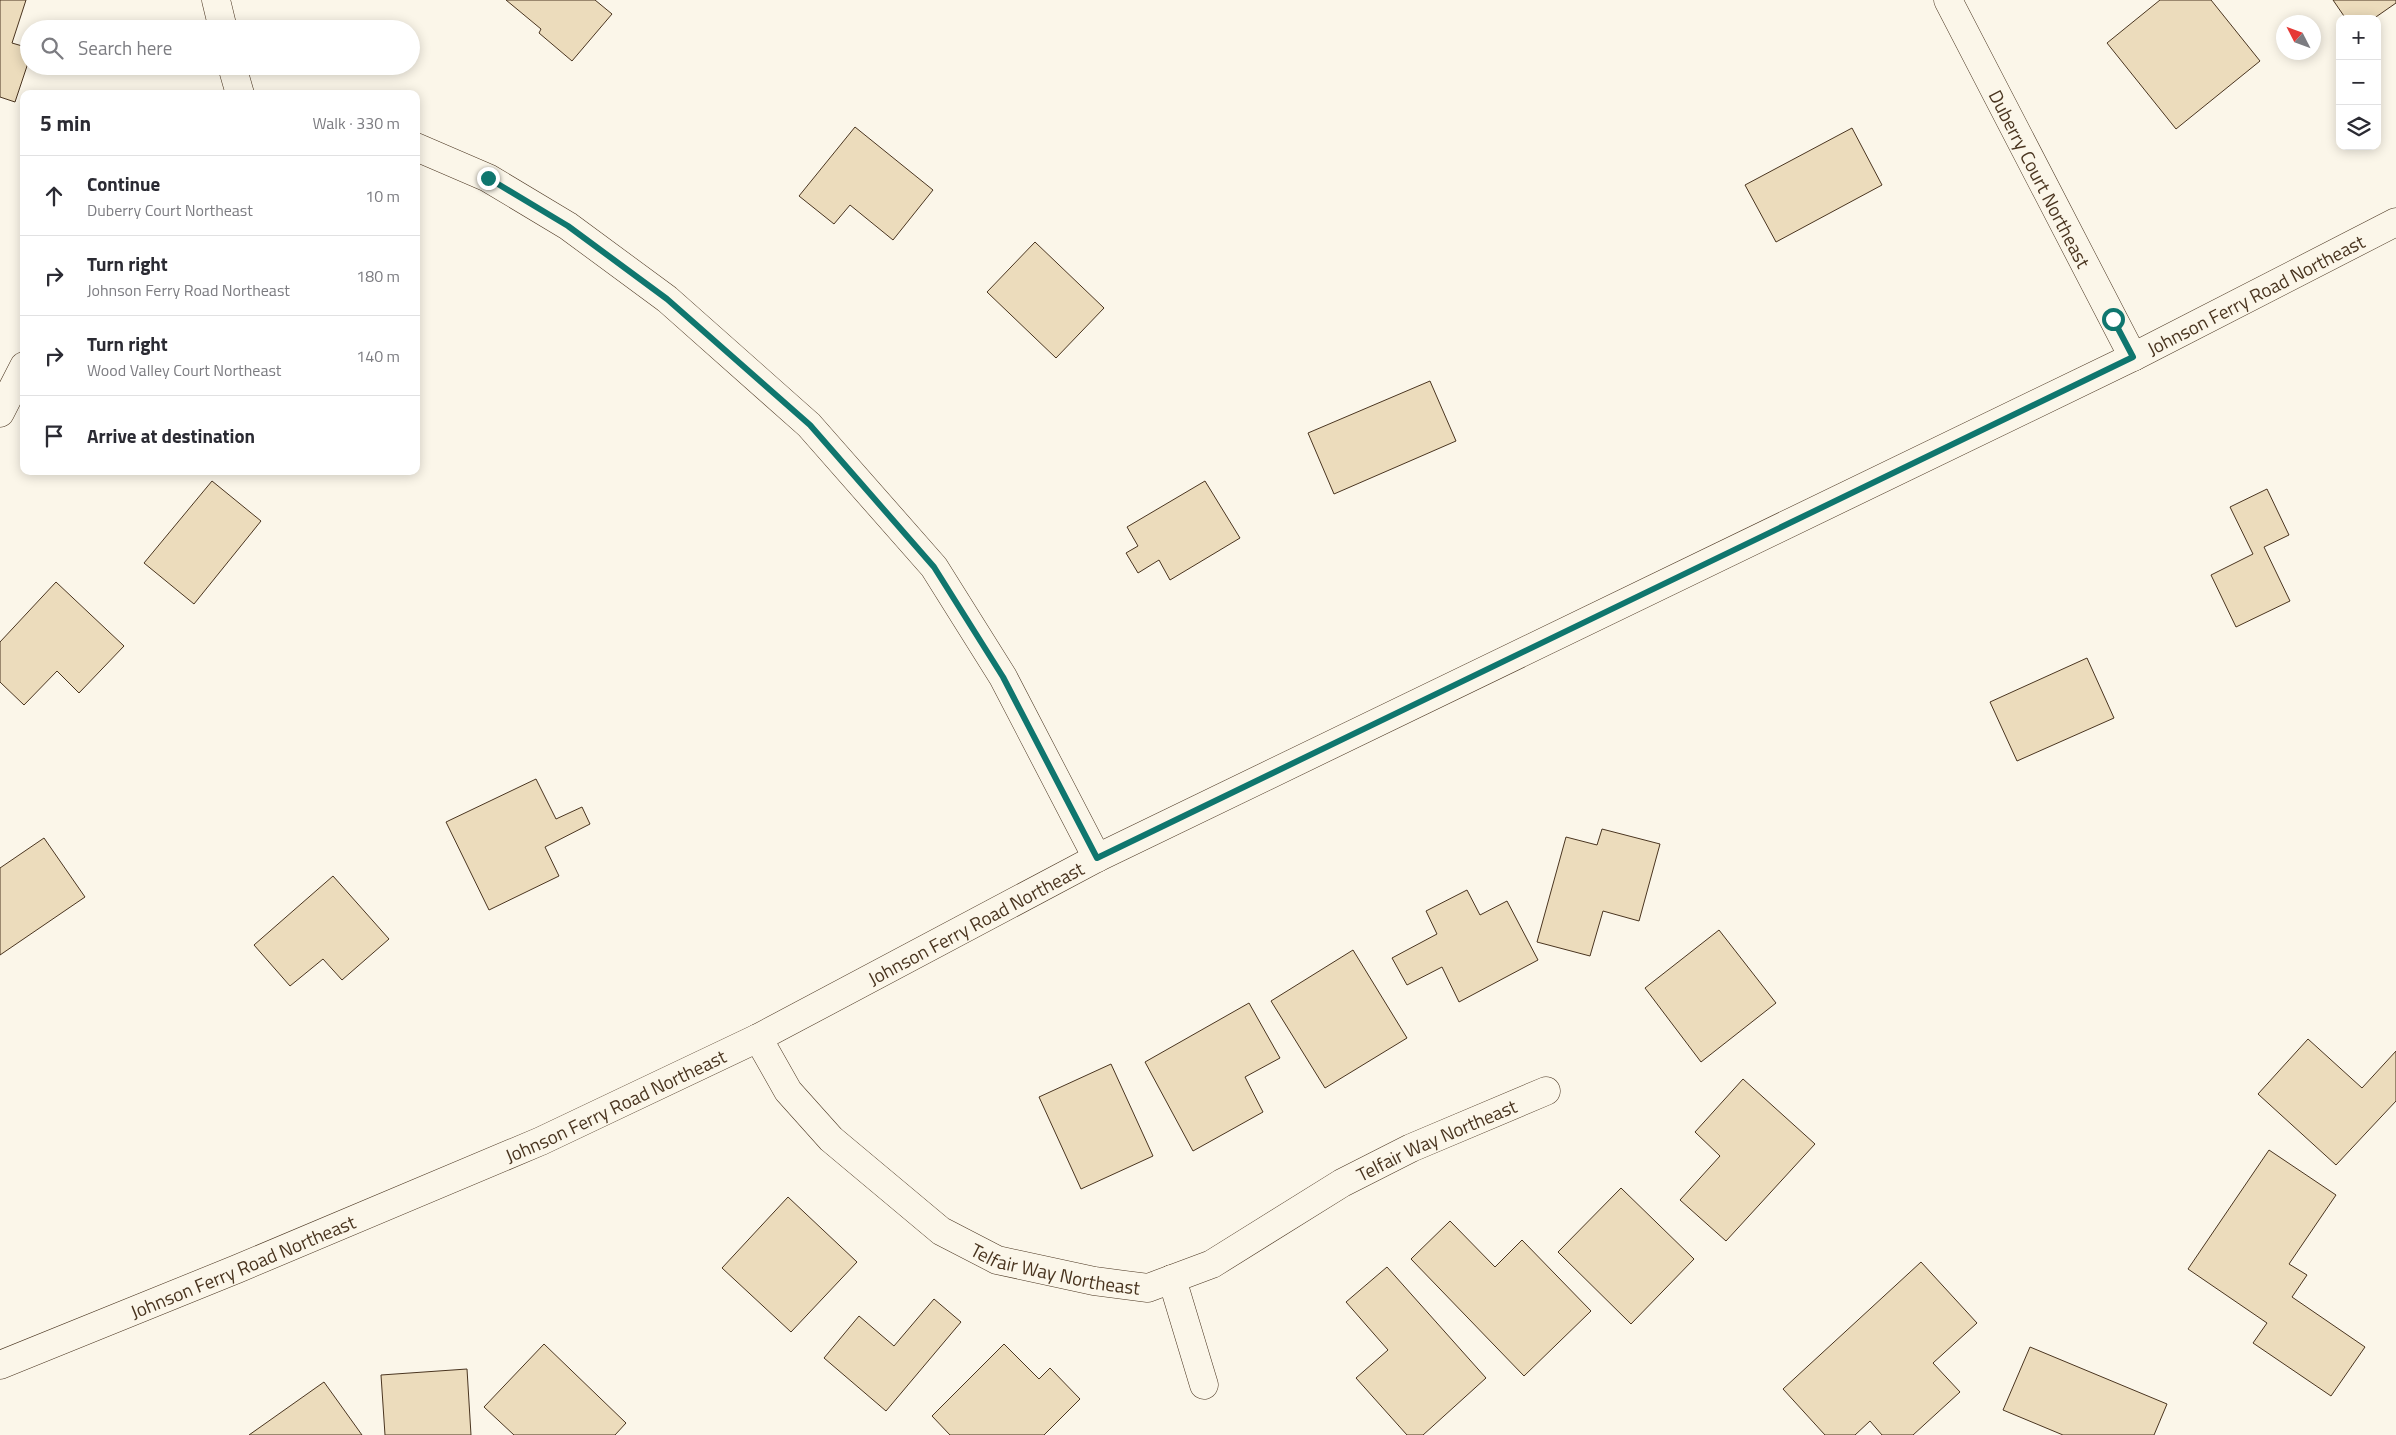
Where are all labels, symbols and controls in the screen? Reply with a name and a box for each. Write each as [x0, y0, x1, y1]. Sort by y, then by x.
north arrow [2276, 15, 2321, 60]
map controls [2336, 15, 2381, 150]
button: + [2336, 15, 2381, 60]
search box [20, 20, 420, 75]
text: Search here [78, 33, 172, 62]
icon: search [38, 34, 66, 62]
button: − [2336, 60, 2381, 105]
street label: Duberry Court Northeast [1982, 84, 2099, 273]
button: layers [2336, 105, 2381, 150]
text: 5 min [40, 107, 91, 139]
text: Walk · 330 m [312, 111, 400, 135]
route end [477, 167, 500, 190]
text: Continue [87, 169, 160, 198]
icon: ahead [40, 182, 68, 210]
text: 10 m [365, 184, 400, 208]
text: Duberry Court Northeast [87, 198, 253, 222]
street label: Johnson Ferry Road Northeast [2142, 226, 2370, 362]
text: Turn right [87, 249, 168, 278]
icon: right [40, 262, 68, 290]
text: 180 m [356, 264, 400, 288]
text: Johnson Ferry Road Northeast [87, 278, 290, 302]
route start [2102, 308, 2125, 331]
text: Turn right [87, 329, 168, 358]
icon: right [40, 342, 68, 370]
text: 140 m [356, 344, 400, 368]
text: Wood Valley Court Northeast [87, 358, 281, 382]
text: Arrive at destination [87, 421, 255, 450]
icon: arrive [40, 422, 68, 450]
street label: Johnson Ferry Road Northeast [862, 853, 1089, 992]
street label: Johnson Ferry Road Northeast [500, 1041, 731, 1169]
street label: Telfair Way Northeast [1351, 1090, 1521, 1188]
street label: Johnson Ferry Road Northeast [126, 1206, 360, 1325]
street label: Telfair Way Northeast [966, 1234, 1142, 1301]

